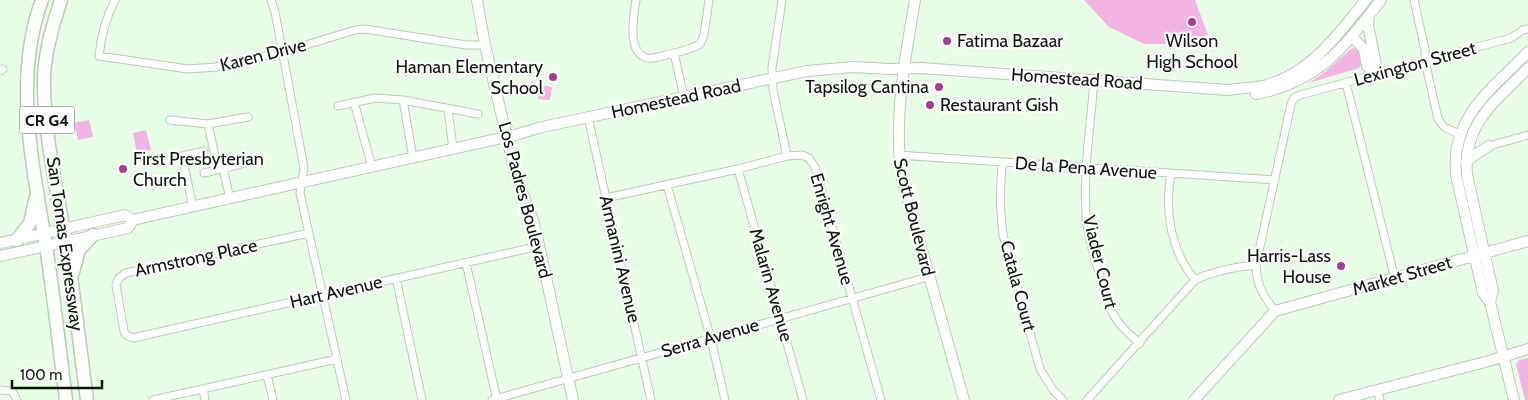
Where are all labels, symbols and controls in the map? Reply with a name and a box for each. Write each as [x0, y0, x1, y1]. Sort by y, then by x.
marker: Wilson High School [1186, 16, 1198, 28]
place label: Fatima Bazaar [957, 30, 1063, 52]
place label: Wilson High School [1146, 30, 1239, 73]
street label: Karen Drive [218, 34, 308, 76]
marker: Fatima Bazaar [941, 35, 953, 47]
street label: Lexington Street [1351, 37, 1479, 91]
place label: Haman Elementary School [396, 56, 544, 99]
street label: Homestead Road [1011, 63, 1143, 95]
marker: Haman Elementary School [547, 71, 559, 83]
street label: Homestead Road [609, 75, 743, 123]
place label: Tapsilog Cantina [805, 76, 929, 98]
marker: Tapsilog Cantina [933, 81, 945, 93]
place label: Restaurant Gish [940, 94, 1059, 116]
marker: Restaurant Gish [924, 99, 936, 111]
road number: CR G4 [20, 106, 74, 134]
street label: Los Padres Boulevard [493, 119, 557, 281]
place label: First Presbyterian Church [133, 148, 264, 191]
street label: De la Pena Avenue [1014, 152, 1158, 184]
street label: San Tomas Expressway [42, 155, 88, 333]
street label: Scott Boulevard [889, 156, 939, 278]
marker: First Presbyterian Church [117, 163, 129, 175]
street label: Enright Avenue [806, 171, 858, 287]
street label: Armanini Avenue [595, 193, 645, 325]
street label: Viader Court [1078, 213, 1122, 311]
street label: Malarin Avenue [744, 226, 798, 344]
street label: Armstrong Place [133, 234, 259, 282]
street label: Catala Court [995, 238, 1041, 334]
place label: Harris-Lass House [1247, 245, 1331, 288]
street label: Market Street [1350, 251, 1454, 301]
marker: Harris-Lass House [1335, 260, 1347, 272]
street label: Hart Avenue [288, 271, 384, 313]
street label: Serra Avenue [659, 314, 761, 362]
scale bar [12, 358, 102, 390]
text: 100 m [20, 366, 62, 384]

